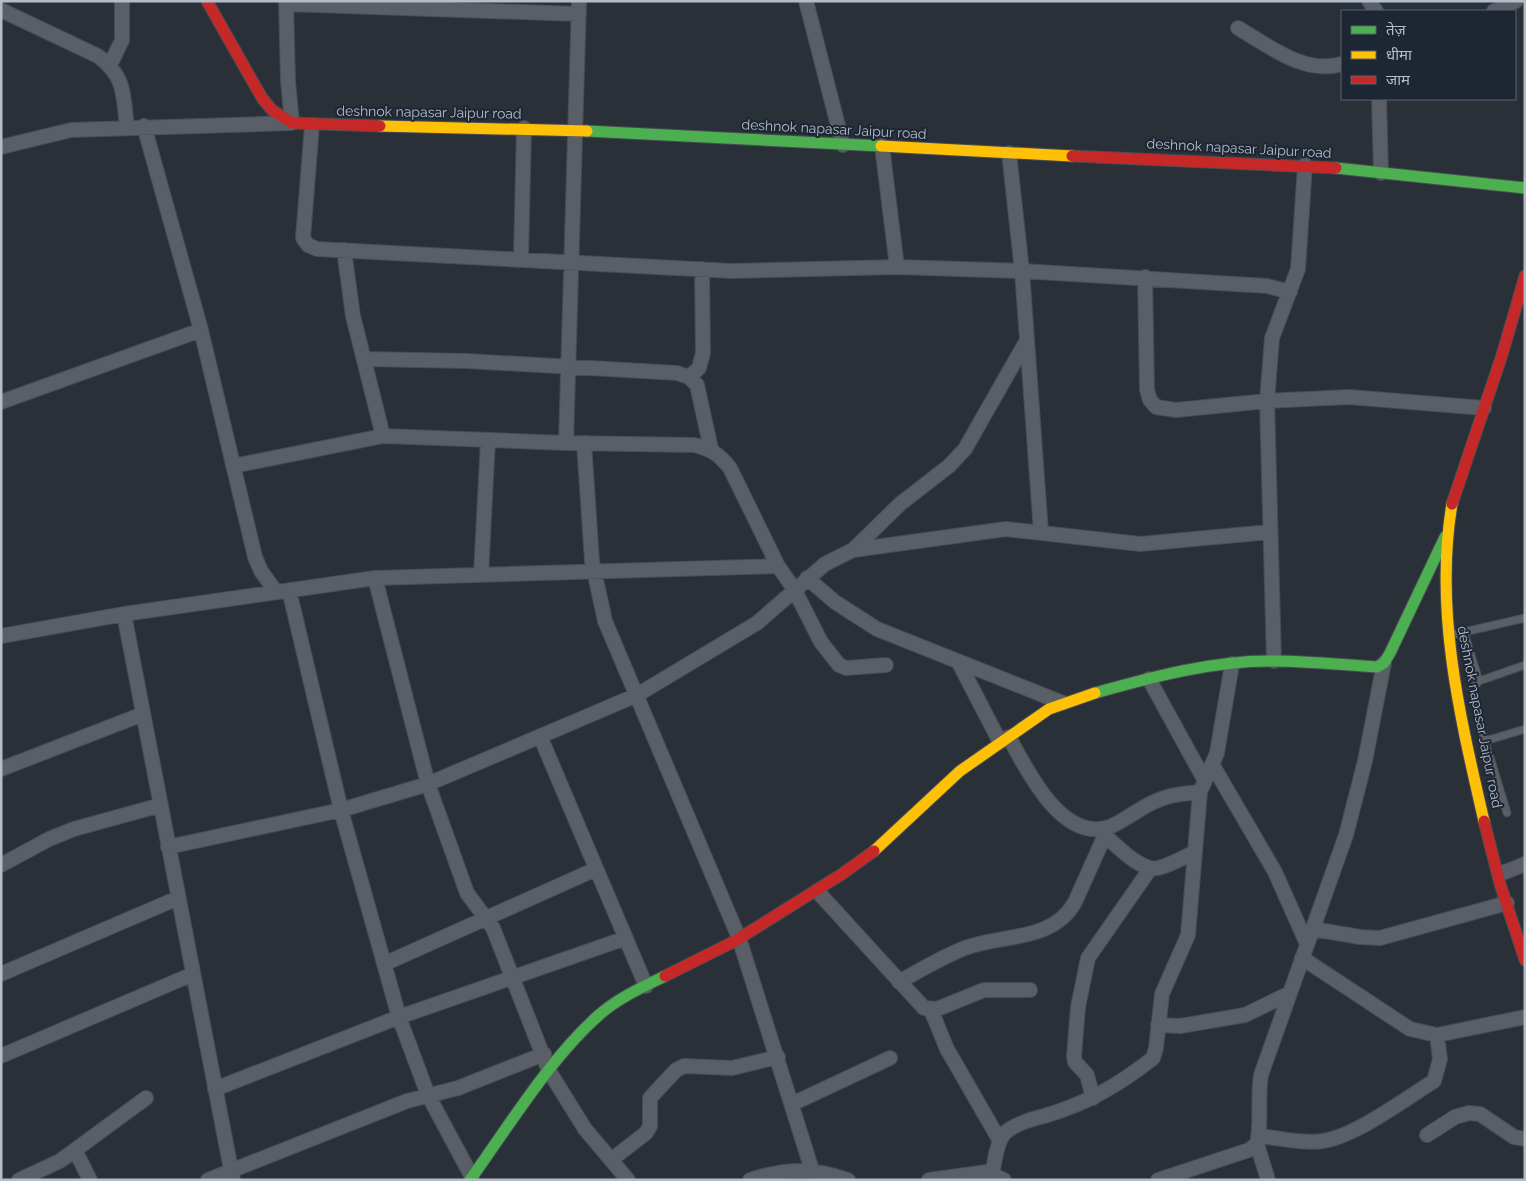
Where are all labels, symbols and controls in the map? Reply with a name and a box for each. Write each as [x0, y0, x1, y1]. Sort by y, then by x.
legend [1341, 10, 1516, 100]
text: तेज़ [1386, 21, 1407, 39]
text: धीमा [1386, 46, 1413, 64]
text: जाम [1386, 71, 1411, 89]
street label: deshnok napasar Jaipur road [336, 102, 522, 122]
street label: deshnok napasar Jaipur road [741, 116, 927, 142]
street label: deshnok napasar Jaipur road [1146, 135, 1332, 161]
street label: deshnok napasar Jaipur road [1454, 625, 1506, 809]

